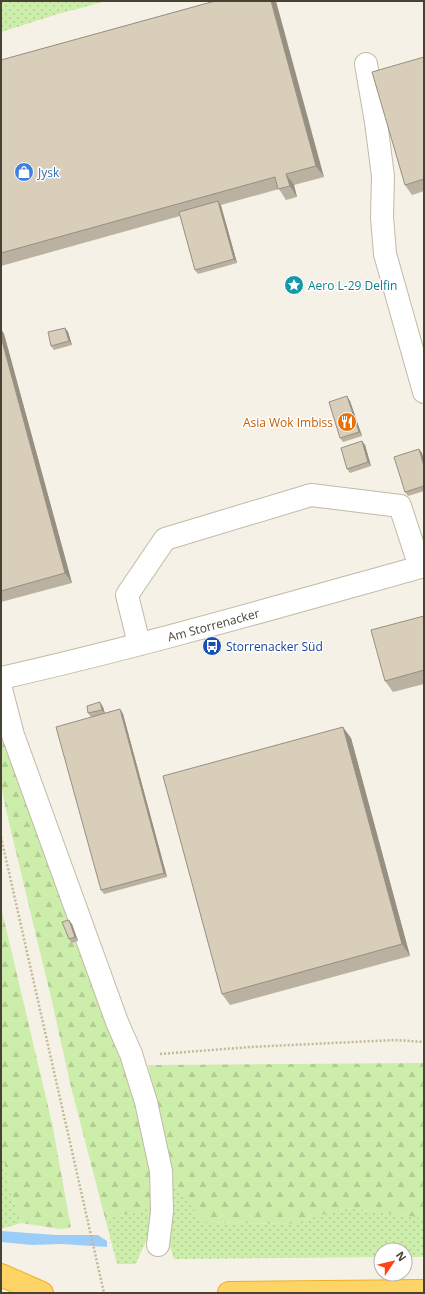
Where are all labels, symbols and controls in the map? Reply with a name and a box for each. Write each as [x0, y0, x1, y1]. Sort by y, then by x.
shop icon: Jysk [13, 161, 35, 183]
place label: Jysk [37, 164, 60, 181]
place icon: Aero L-29 Delfin [283, 274, 305, 296]
place label: Aero L-29 Delfin [308, 277, 397, 294]
restaurant icon: Asia Wok Imbiss [336, 411, 358, 433]
place label: Asia Wok Imbiss [243, 414, 333, 431]
street label: Am Storrenacker [166, 604, 261, 645]
bus stop icon: Storrenacker Süd [201, 635, 223, 657]
place label: Storrenacker Süd [226, 638, 323, 655]
north arrow [373, 1242, 413, 1282]
text: N [393, 1248, 410, 1264]

